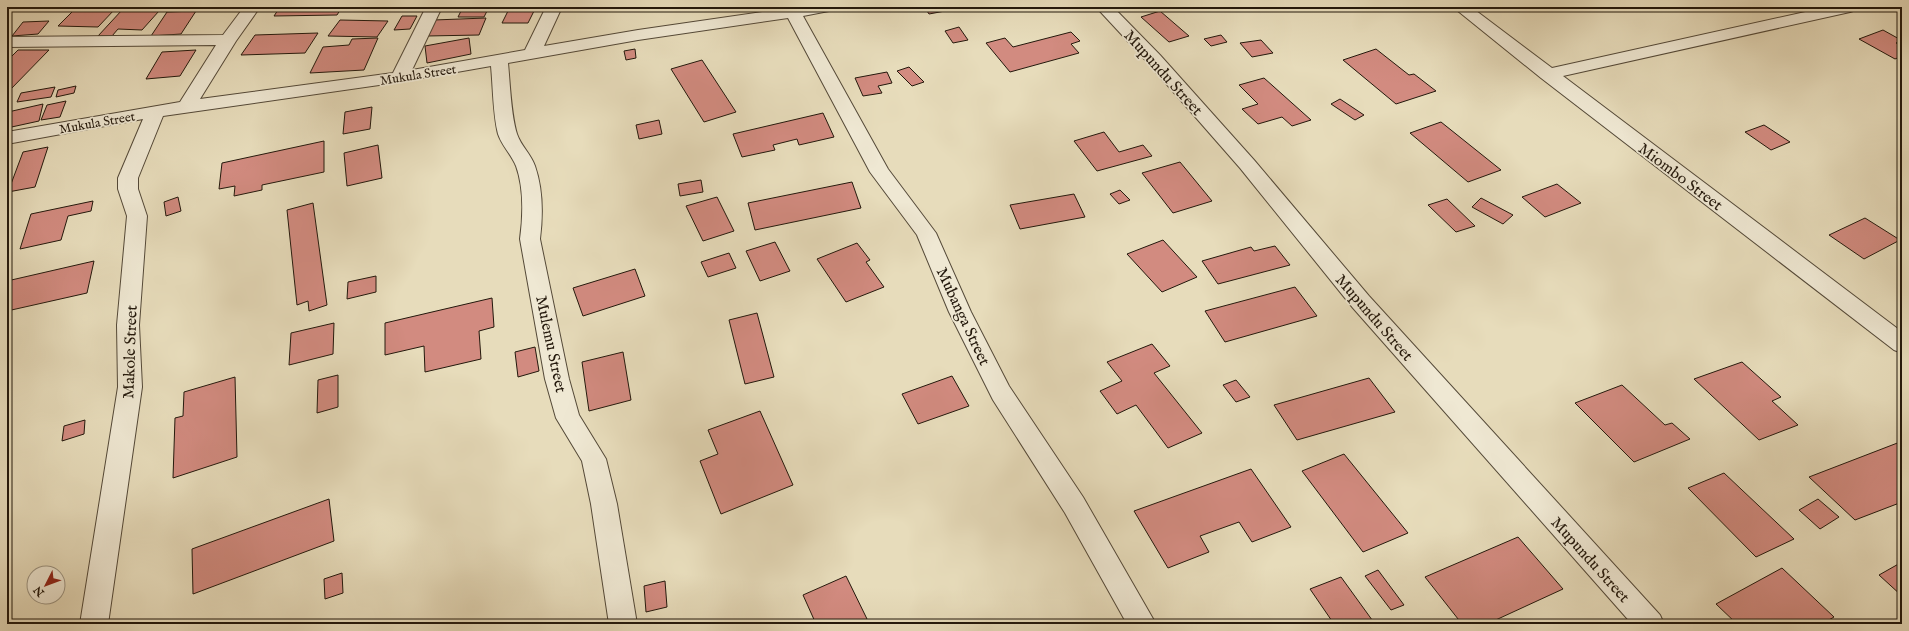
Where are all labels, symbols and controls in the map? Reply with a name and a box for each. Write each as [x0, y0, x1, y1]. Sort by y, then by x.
street label: Mupundu Street [1119, 26, 1207, 121]
street label: Mukula Street [379, 61, 458, 90]
street label: Mukula Street [58, 108, 137, 139]
street label: Miombo Street [1634, 139, 1726, 216]
street label: Mubanga Street [931, 265, 994, 370]
street label: Mupundu Street [1330, 271, 1417, 366]
street label: Mulemu Street [530, 294, 570, 395]
street label: Makole Street [119, 304, 143, 399]
street label: Mupundu Street [1546, 513, 1634, 608]
north arrow [26, 565, 66, 605]
text: N [31, 582, 48, 600]

